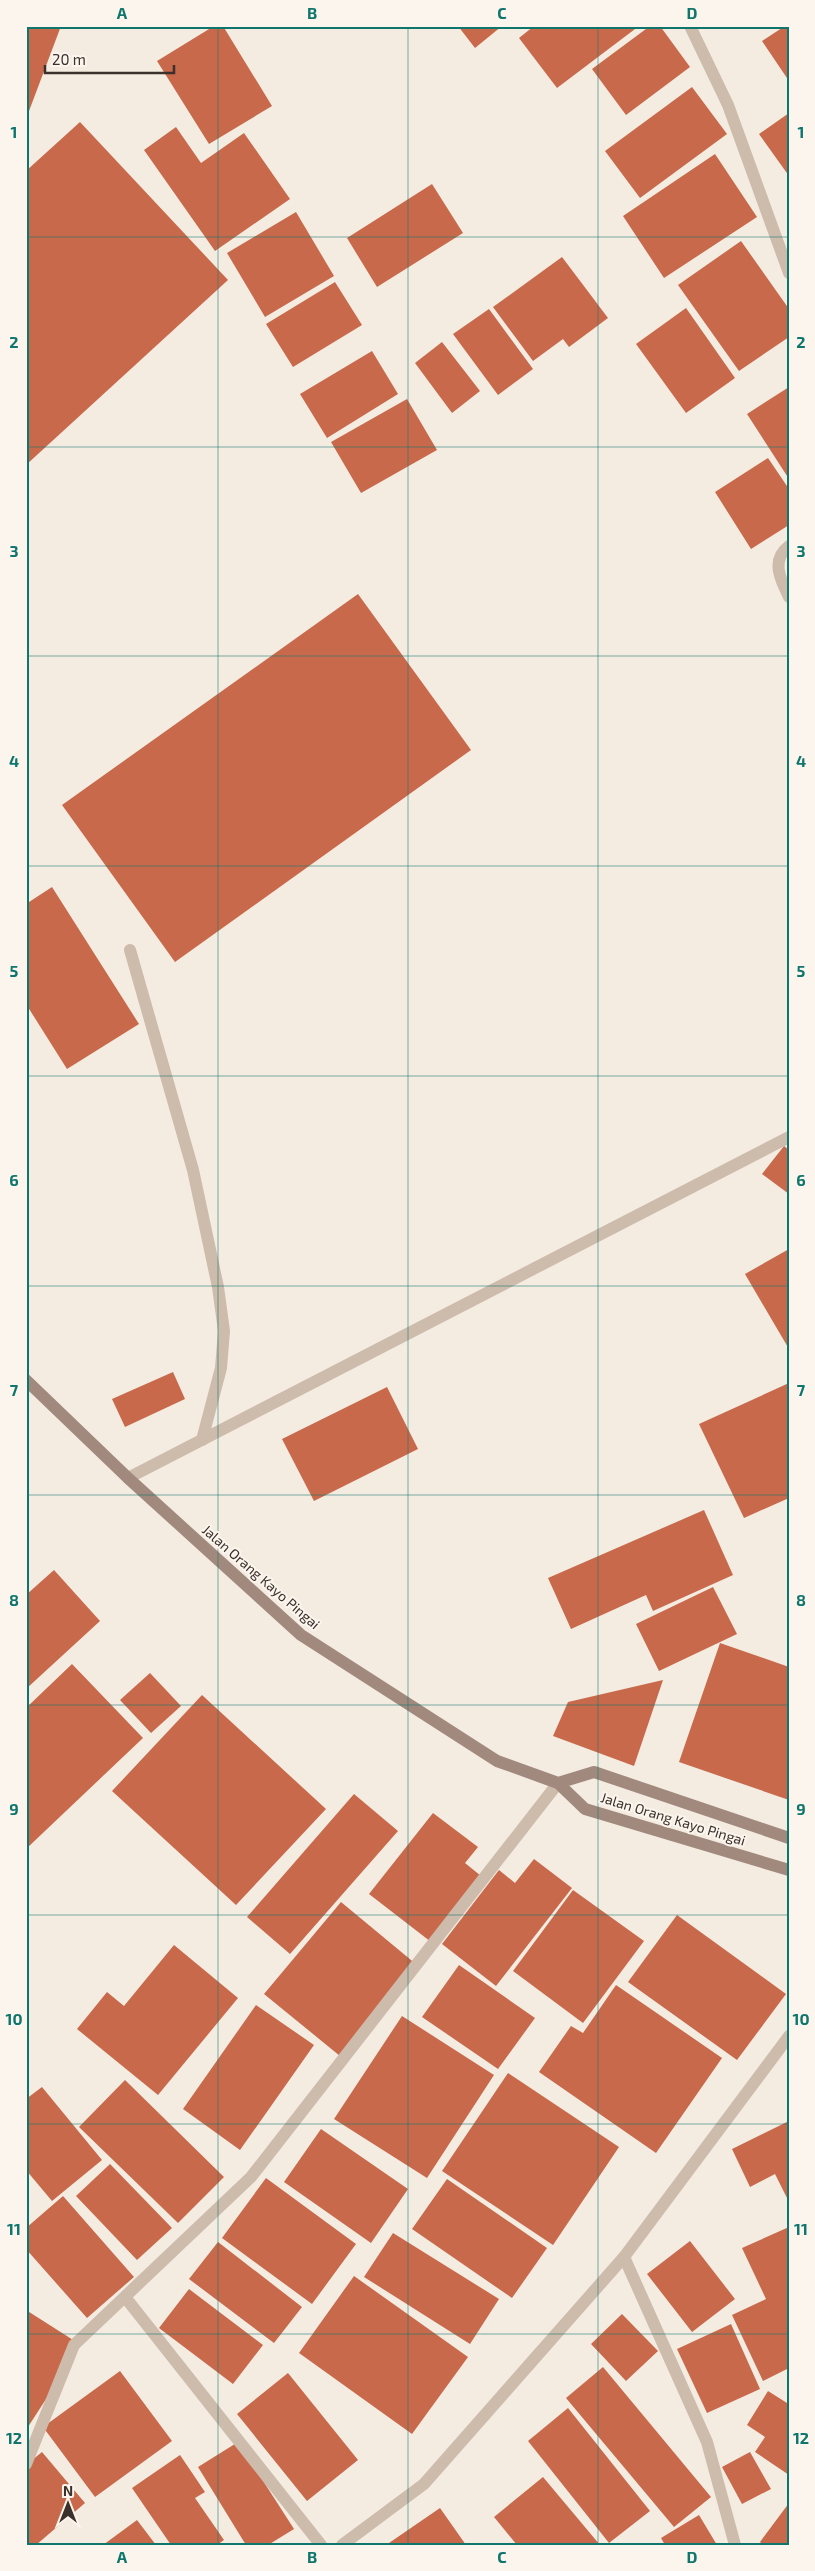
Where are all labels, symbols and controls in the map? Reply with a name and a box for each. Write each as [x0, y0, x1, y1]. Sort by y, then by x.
text: A [117, 3, 128, 22]
text: B [307, 3, 317, 22]
text: C [497, 3, 507, 22]
text: D [687, 3, 698, 22]
scale bar [45, 42, 174, 74]
text: 20 m [52, 50, 86, 68]
text: 1 [11, 122, 17, 141]
text: 1 [798, 122, 804, 141]
text: 2 [9, 332, 19, 351]
text: 2 [796, 332, 806, 351]
text: 3 [9, 541, 19, 560]
text: 3 [796, 541, 806, 560]
text: 4 [9, 751, 19, 770]
text: 4 [796, 751, 806, 770]
text: 5 [10, 961, 19, 980]
text: 5 [797, 961, 806, 980]
text: 6 [9, 1170, 19, 1189]
text: 6 [796, 1170, 806, 1189]
text: 7 [10, 1380, 19, 1399]
text: 7 [797, 1380, 806, 1399]
street label: Jalan Orang Kayo Pingai [199, 1521, 324, 1632]
text: 8 [9, 1590, 19, 1609]
text: 8 [796, 1590, 806, 1609]
street label: Jalan Orang Kayo Pingai [599, 1788, 748, 1849]
text: 9 [9, 1799, 19, 1818]
text: 9 [796, 1799, 806, 1818]
text: 10 [5, 2009, 23, 2028]
text: 10 [792, 2009, 810, 2028]
text: 11 [7, 2219, 21, 2238]
text: 11 [794, 2219, 808, 2238]
text: 12 [6, 2428, 22, 2447]
text: 12 [793, 2428, 809, 2447]
north arrow [42, 2478, 92, 2528]
text: N [63, 2482, 73, 2499]
text: A [117, 2547, 128, 2566]
text: B [307, 2547, 317, 2566]
text: C [497, 2547, 507, 2566]
text: D [687, 2547, 698, 2566]

